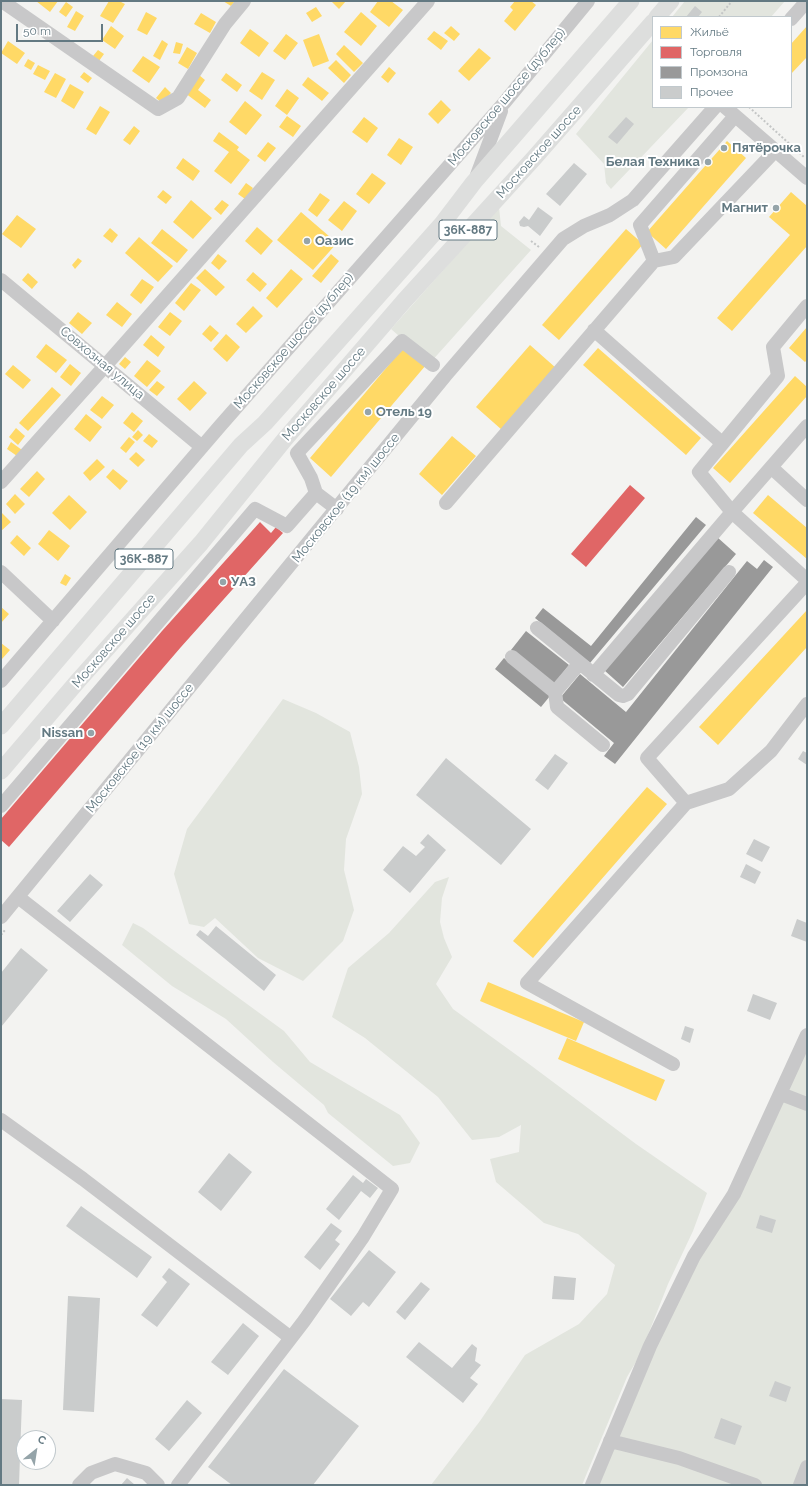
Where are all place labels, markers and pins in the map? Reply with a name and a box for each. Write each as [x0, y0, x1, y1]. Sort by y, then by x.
place label: Пятёрочка [732, 140, 801, 156]
marker: Пятёрочка [719, 143, 729, 153]
place label: Белая Техника [606, 154, 700, 170]
marker: Белая Техника [703, 157, 713, 167]
place label: Магнит [722, 200, 768, 216]
marker: Магнит [771, 203, 781, 213]
place label: Оазис [315, 233, 354, 249]
marker: Оазис [302, 236, 312, 246]
place label: Отель 19 [376, 404, 432, 420]
marker: Отель 19 [363, 407, 373, 417]
place label: УАЗ [231, 574, 256, 590]
marker: УАЗ [218, 577, 228, 587]
place label: Nissan [42, 725, 83, 741]
marker: Nissan [86, 728, 96, 738]

